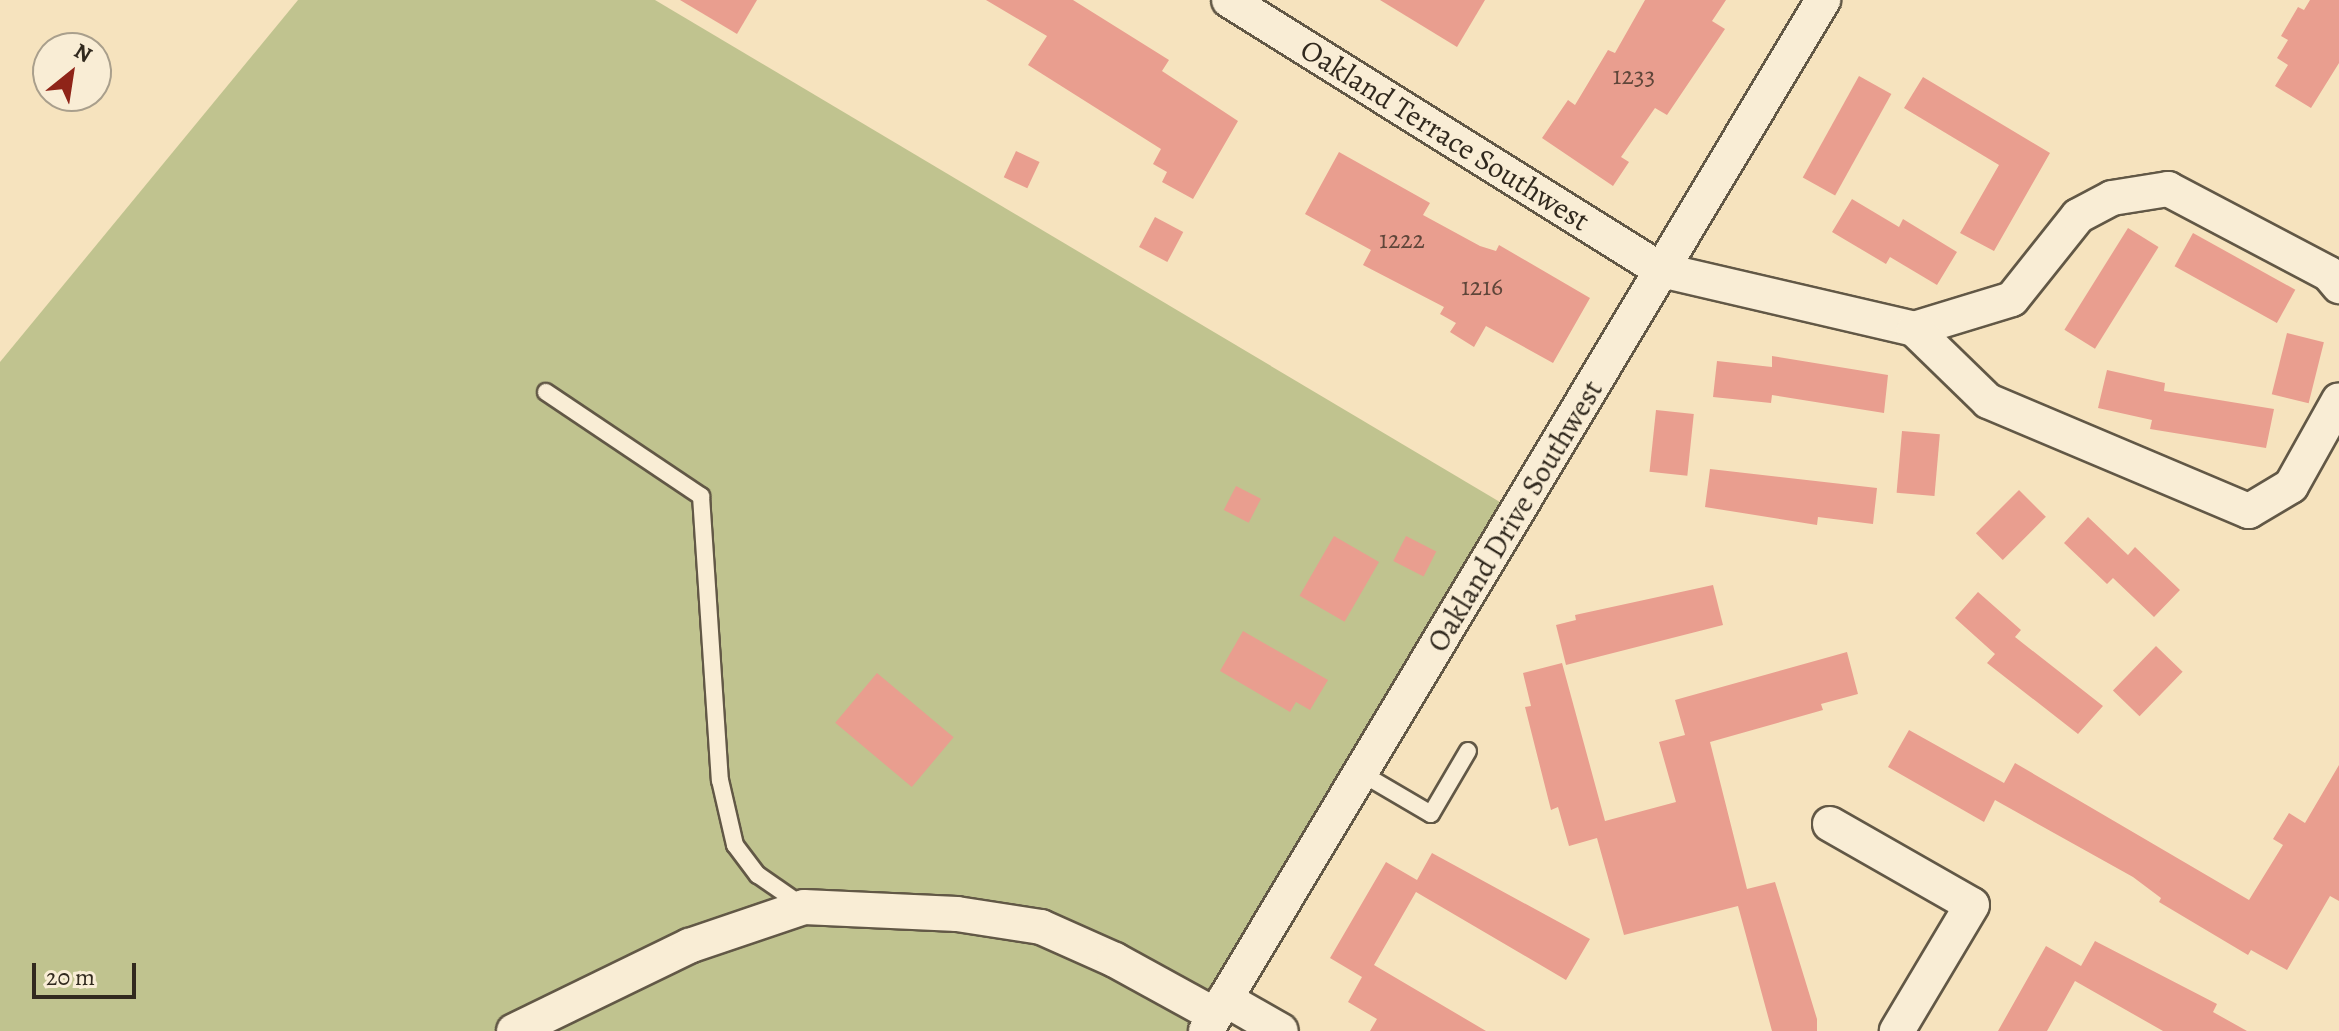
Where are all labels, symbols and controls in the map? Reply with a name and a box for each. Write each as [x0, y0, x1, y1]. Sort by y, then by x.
street label: Oakland Terrace Southwest [1294, 31, 1596, 239]
north arrow [32, 32, 112, 112]
text: N [69, 36, 97, 70]
house number: 1233 [1613, 60, 1655, 92]
house number: 1222 [1379, 224, 1425, 256]
house number: 1216 [1461, 271, 1503, 303]
street label: Oakland Drive Southwest [1420, 374, 1610, 658]
scale bar [36, 947, 140, 997]
text: 20 m [46, 961, 95, 993]

